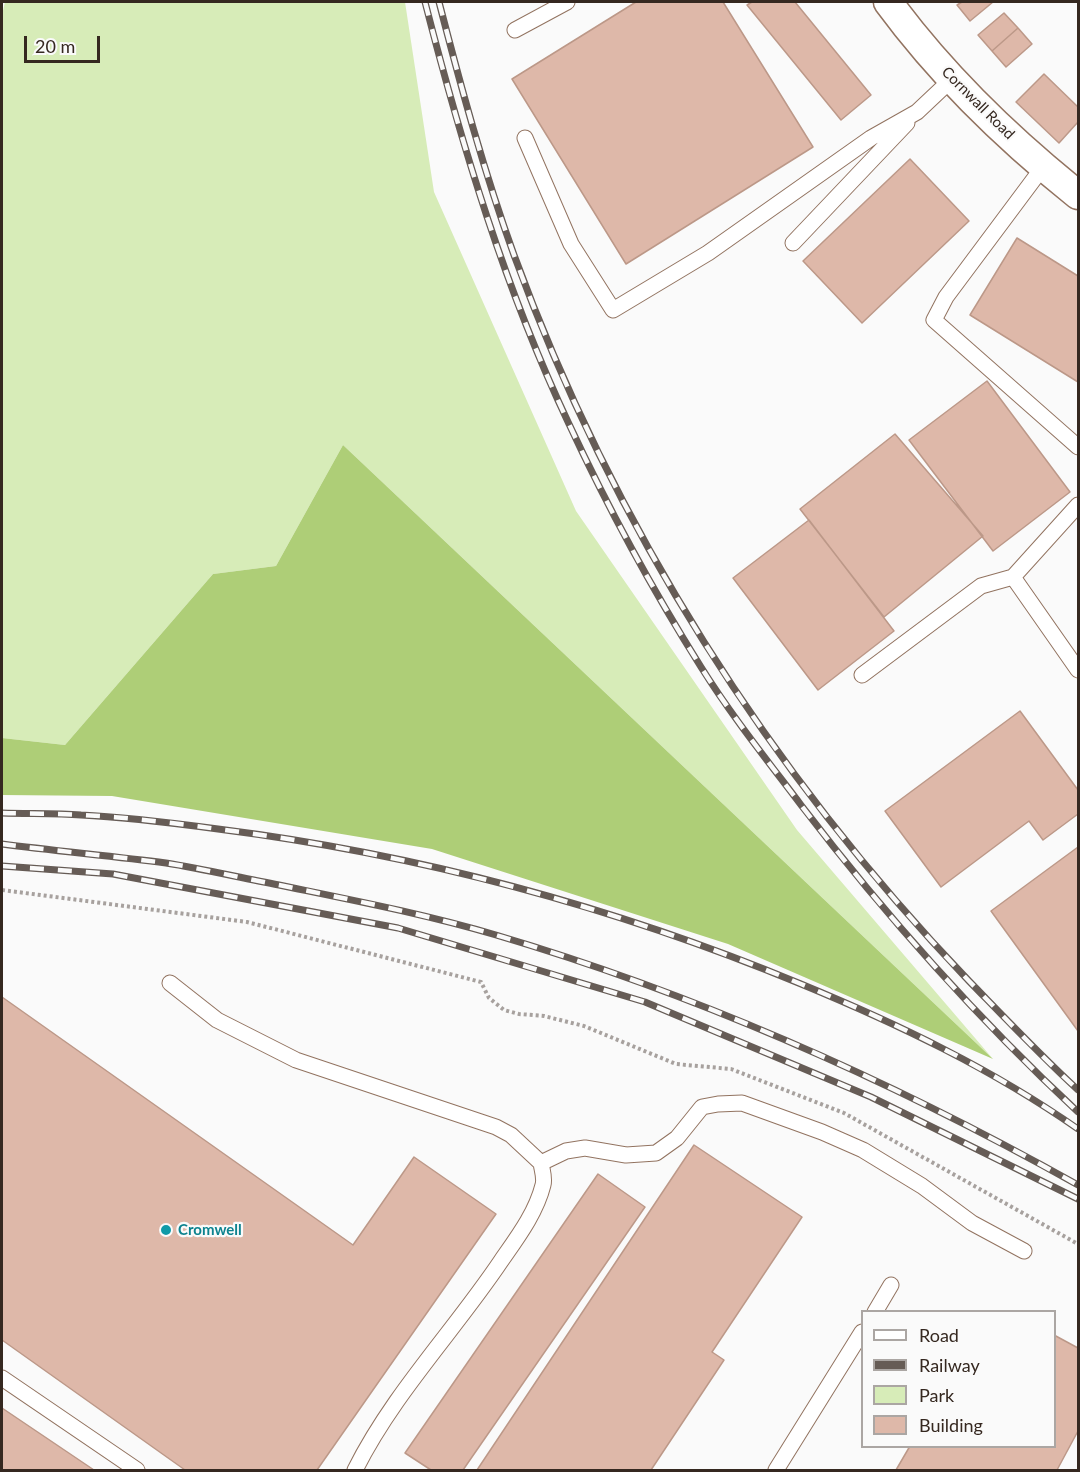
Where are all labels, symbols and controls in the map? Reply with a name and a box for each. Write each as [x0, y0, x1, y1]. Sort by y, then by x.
scale bar [27, 24, 104, 62]
text: 20 m [35, 35, 75, 57]
street label: Cornwall Road [938, 63, 1018, 143]
place label: Cromwell [178, 1221, 242, 1239]
marker: Cromwell [159, 1223, 173, 1237]
legend [861, 1310, 1056, 1448]
text: Road [919, 1324, 959, 1346]
text: Railway [919, 1354, 980, 1376]
text: Park [919, 1384, 954, 1406]
text: Building [919, 1414, 983, 1436]

